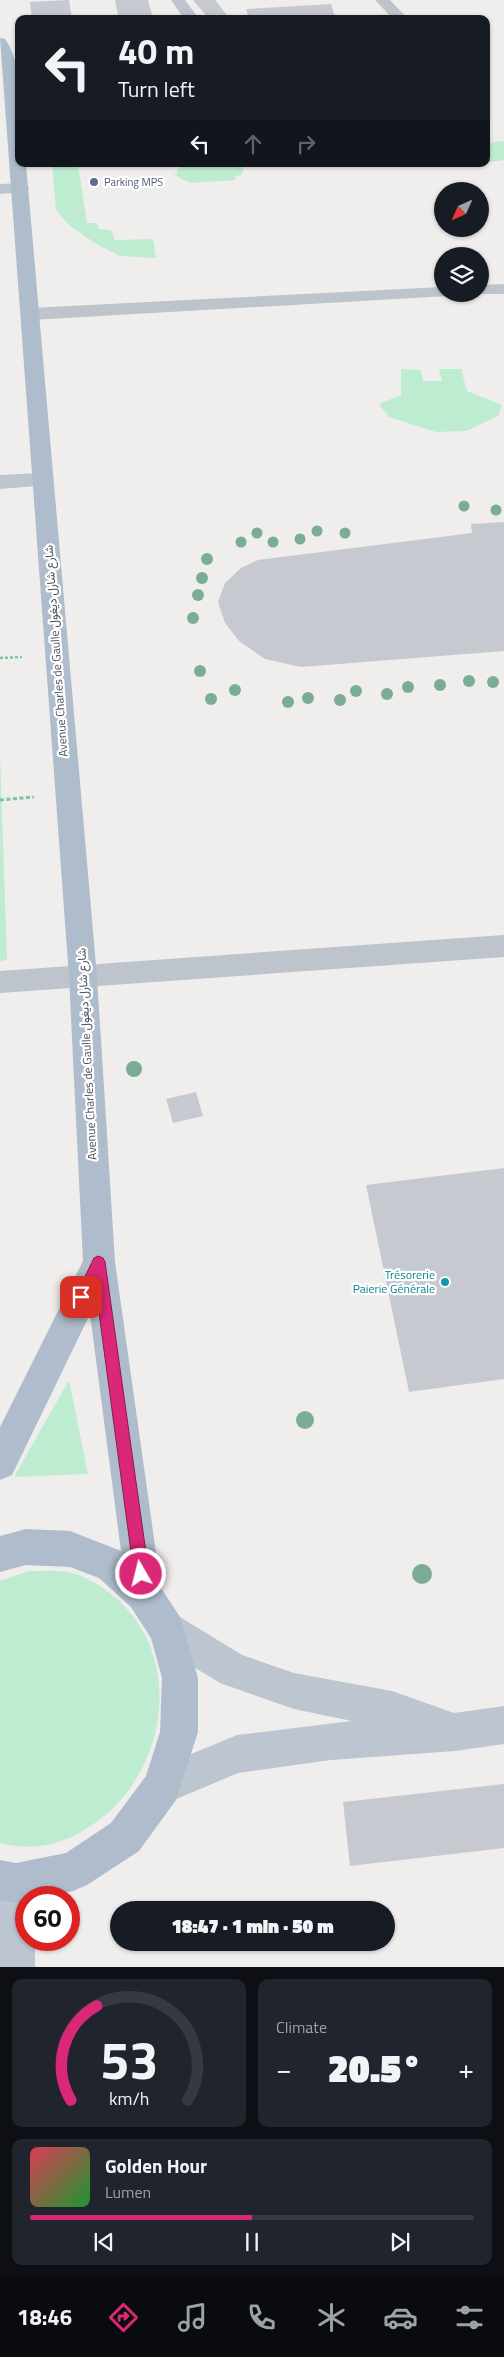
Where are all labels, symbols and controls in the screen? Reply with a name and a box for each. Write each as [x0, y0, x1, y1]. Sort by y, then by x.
text: 40 m [118, 24, 194, 78]
icon: left [35, 35, 100, 100]
text: Turn left [118, 72, 195, 106]
icon: left [186, 130, 214, 158]
icon: ahead [239, 130, 267, 158]
icon: right [292, 130, 320, 158]
place label: Parking MPS [104, 174, 163, 190]
marker: Parking MPS [88, 176, 100, 188]
north arrow [434, 182, 489, 238]
map controls [434, 182, 489, 302]
button: layers [434, 247, 489, 302]
street label: Avenue Charles de Gaulle شارع شارل ديغول [39, 545, 72, 758]
street label: Avenue Charles de Gaulle شارع شارل ديغول [71, 948, 102, 1161]
place label: Trésorerie Paierie Générale [353, 1265, 435, 1298]
pin [60, 1276, 102, 1318]
marker: Trésorerie Paierie Générale [439, 1276, 451, 1288]
icon: arrive [67, 1283, 95, 1311]
position arrow [114, 1547, 166, 1599]
speed limit sign: 60 [15, 1886, 80, 1951]
text: 18:47 · 1 min · 50 m [171, 1911, 334, 1940]
text: Climate [276, 2015, 327, 2039]
text: 53 [100, 2020, 158, 2099]
text: 20.5° [328, 2039, 422, 2097]
text: − [276, 2047, 292, 2090]
text: + [458, 2047, 474, 2090]
text: km/h [109, 2085, 149, 2112]
text: Golden Hour [105, 2151, 207, 2180]
text: Lumen [105, 2180, 151, 2204]
icon: previous [90, 2228, 118, 2256]
icon: pause [238, 2228, 266, 2256]
icon: next [386, 2228, 414, 2256]
text: 18:46 [17, 2300, 72, 2334]
icon: directions [106, 2300, 141, 2335]
icon: music [175, 2300, 210, 2335]
icon: phone [244, 2300, 279, 2335]
icon: climate [314, 2300, 349, 2335]
icon: car [383, 2300, 418, 2335]
icon: filters [452, 2300, 487, 2335]

